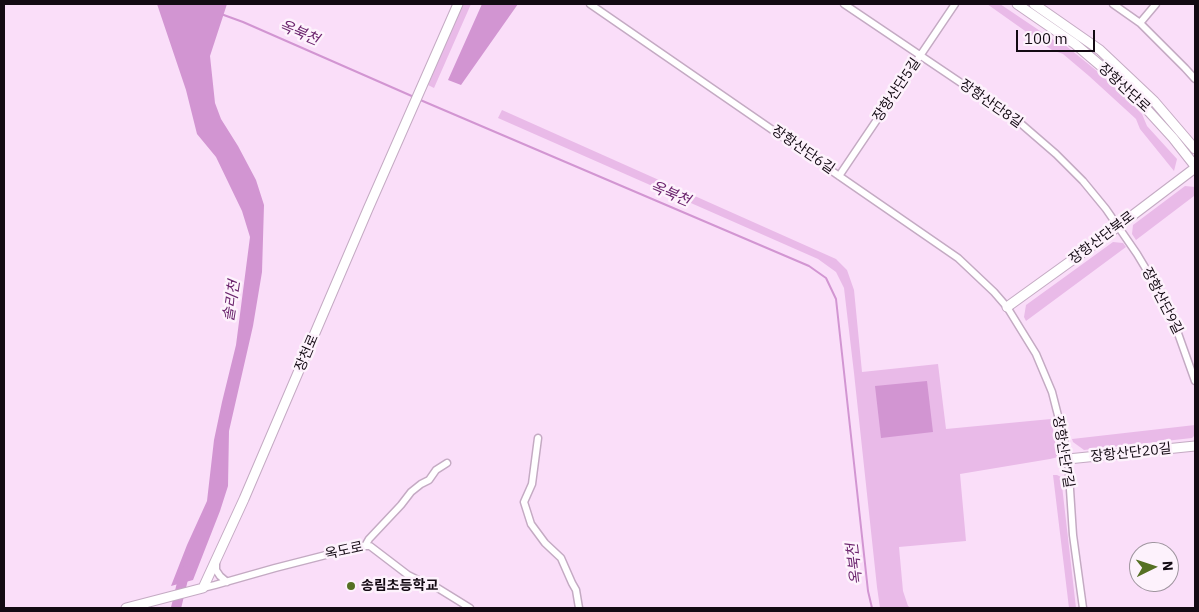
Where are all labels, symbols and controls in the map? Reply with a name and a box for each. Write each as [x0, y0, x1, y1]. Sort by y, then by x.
water label: 옥북천 [276, 17, 322, 49]
scale bar [1019, 20, 1098, 52]
text: 100 m [1024, 29, 1068, 48]
street label: 장항산단5길 [870, 55, 924, 125]
street label: 장항산단로 [1095, 60, 1153, 116]
street label: 장항산단8길 [956, 76, 1026, 132]
street label: 장항산단6길 [768, 122, 838, 178]
water label: 옥북천 [647, 178, 693, 210]
street label: 장항산단북로 [1066, 208, 1138, 268]
street label: 장항산단9길 [1138, 265, 1186, 337]
water label: 솔리천 [220, 279, 244, 323]
street label: 장천로 [292, 332, 322, 374]
street label: 장항산단7길 [1049, 415, 1077, 489]
street label: 장항산단20길 [1090, 440, 1172, 466]
street label: 옥도로 [323, 539, 365, 563]
water label: 옥북천 [844, 542, 866, 586]
north arrow [1129, 542, 1179, 592]
text: N [1159, 560, 1177, 572]
place label: 송림초등학교 [361, 578, 438, 594]
marker: 송림초등학교 [345, 580, 357, 592]

